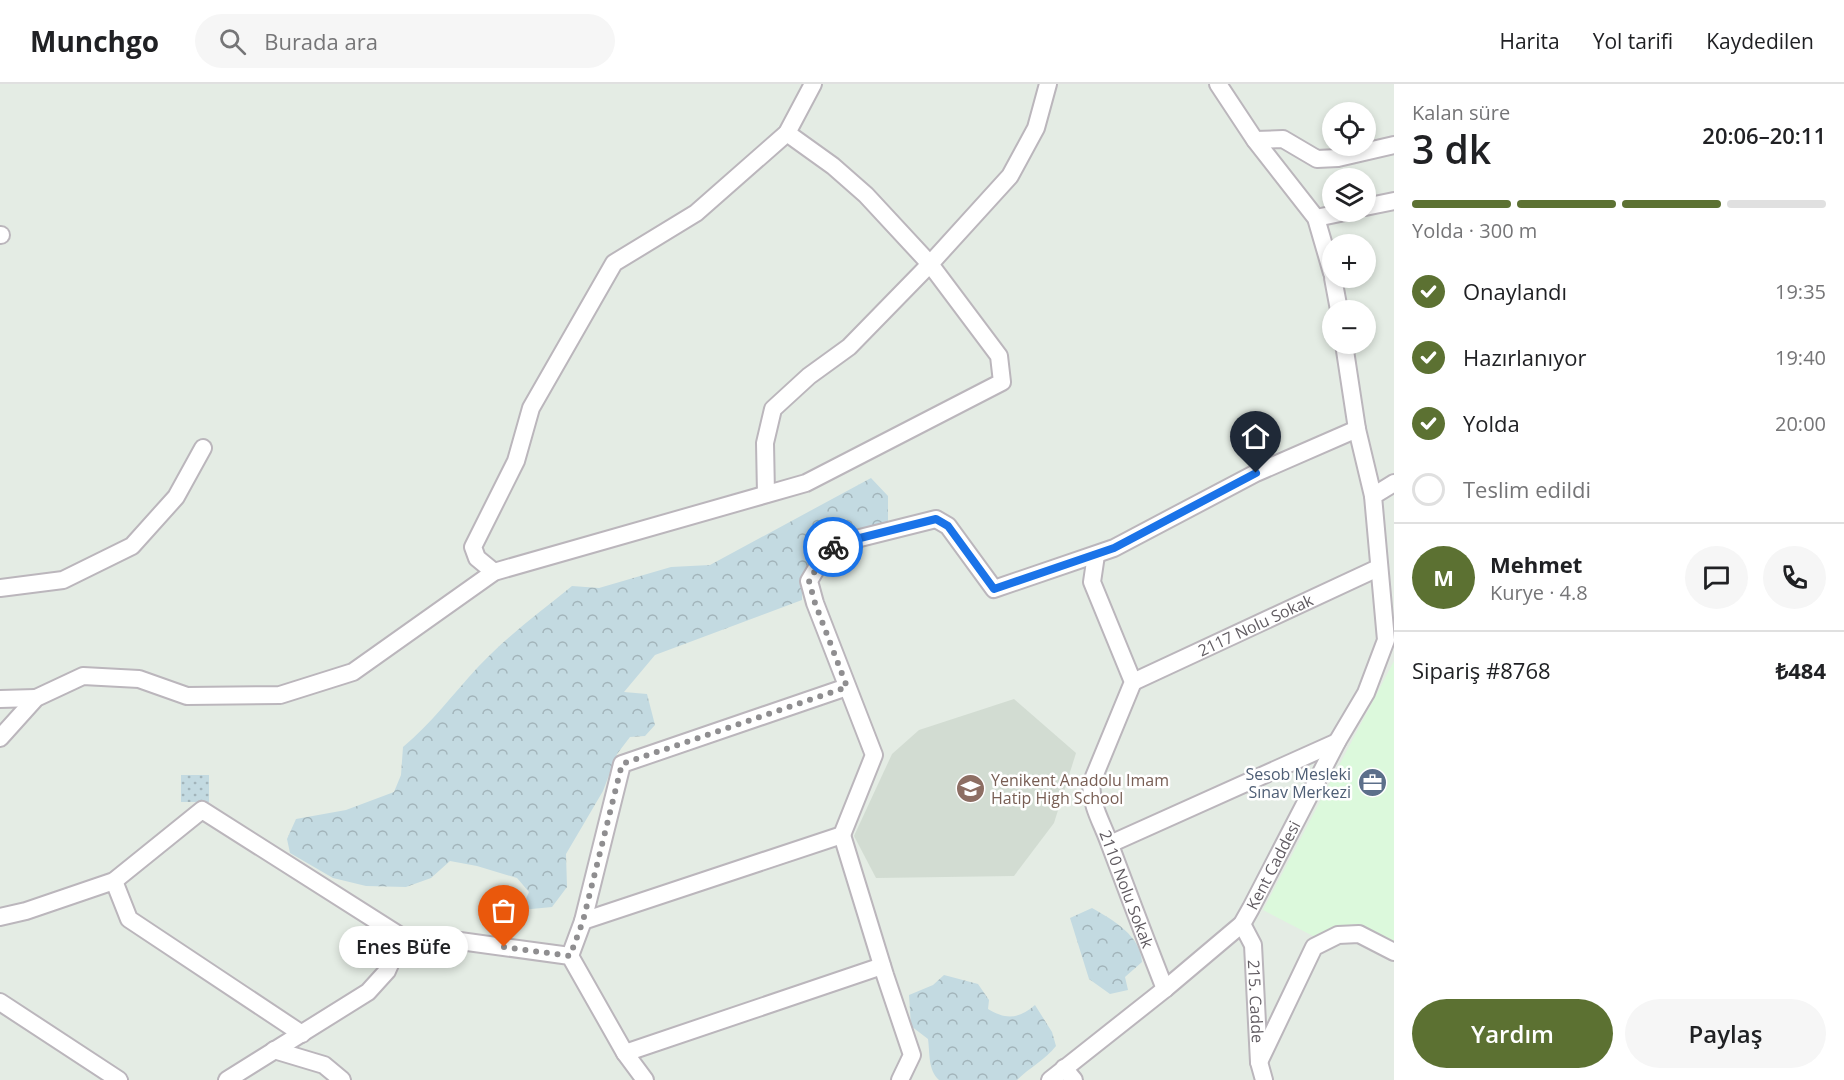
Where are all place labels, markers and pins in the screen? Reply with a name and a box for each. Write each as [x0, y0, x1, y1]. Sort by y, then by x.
pin [1230, 411, 1281, 473]
place label: Sesob Mesleki Sınav Merkezi [1246, 763, 1351, 803]
office icon: Sesob Mesleki Sınav Merkezi [1356, 767, 1388, 799]
place label: Yenikent Anadolu Imam Hatip High School [991, 769, 1169, 809]
school or university icon: Yenikent Anadolu Imam Hatip High School [954, 773, 986, 805]
pin [478, 885, 529, 947]
callout: Enes Büfe [339, 926, 468, 968]

